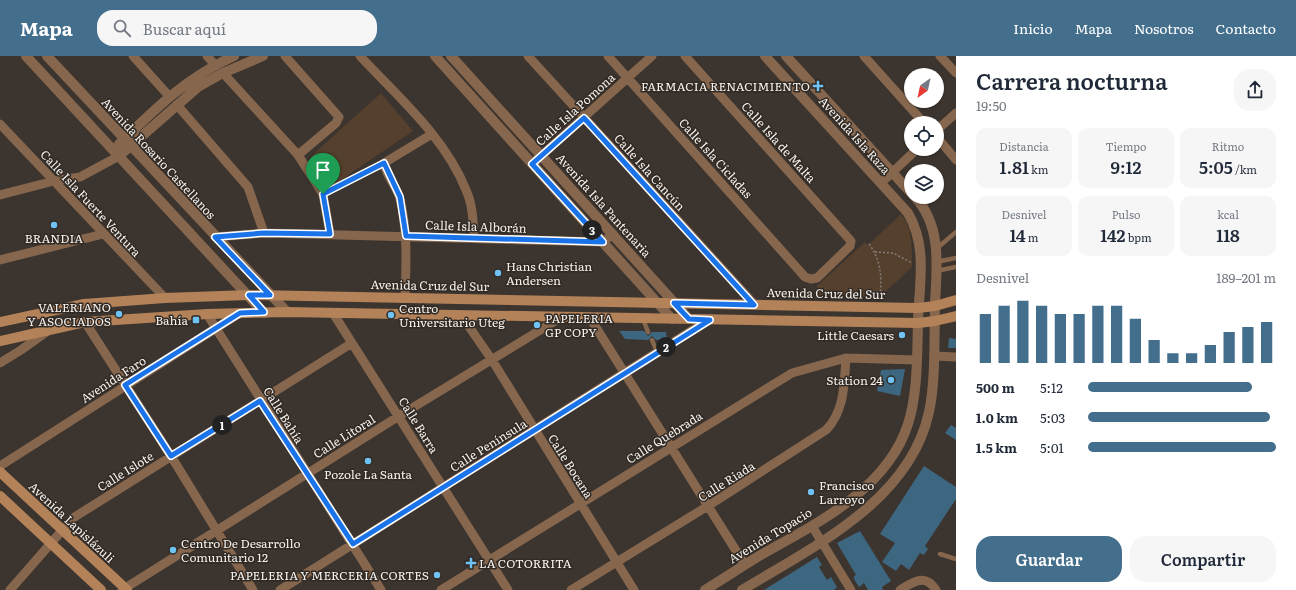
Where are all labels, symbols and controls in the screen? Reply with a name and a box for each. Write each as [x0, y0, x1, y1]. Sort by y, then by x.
search box [97, 10, 377, 46]
text: Mapa [20, 14, 73, 42]
icon: search [111, 17, 133, 39]
text: Buscar aquí [143, 17, 226, 40]
text: Inicio [1013, 18, 1053, 38]
text: Mapa [1075, 18, 1112, 38]
text: Nosotros [1134, 18, 1194, 38]
text: Contacto [1216, 18, 1276, 38]
text: Carrera nocturna [976, 64, 1168, 97]
street label: Calle Isla Pomona [531, 68, 619, 150]
north arrow [904, 68, 944, 108]
map controls [904, 68, 944, 204]
button: share [1234, 69, 1276, 111]
place label: FARMACIA RENACIMIENTO [641, 77, 810, 95]
marker: FARMACIA RENACIMIENTO [813, 81, 823, 91]
street label: Avenida Isla Raza [815, 92, 895, 178]
street label: Avenida Rosario Castellanos [98, 93, 221, 223]
text: 19:50 [976, 96, 1007, 115]
street label: Calle Isla de Malta [738, 97, 821, 187]
street label: Calle Isla Cícladas [675, 114, 757, 202]
button: locate [904, 116, 944, 156]
street label: Calle Isla Cancún [610, 129, 690, 215]
text: Distancia [999, 138, 1049, 154]
text: Tiempo [1105, 138, 1147, 154]
text: Ritmo [1212, 138, 1244, 154]
street label: Calle Isla Fuerte Ventura [37, 146, 146, 261]
street label: Avenida Isla Pantenaria [552, 149, 656, 261]
pin [306, 153, 340, 194]
text: 1.81 [1000, 154, 1029, 179]
text: 9:12 [1111, 154, 1141, 179]
text: 5:05 [1199, 154, 1233, 179]
icon: arrive [312, 159, 334, 181]
text: km [1029, 161, 1048, 177]
text: /km [1233, 161, 1257, 177]
button: layers [904, 164, 944, 204]
text: Desnivel [1001, 206, 1047, 222]
text: Pulso [1112, 206, 1140, 222]
text: kcal [1217, 206, 1239, 222]
street label: Calle Isla Alborán [425, 215, 527, 237]
marker: BRANDIA [49, 220, 59, 230]
pin: 3 [582, 220, 602, 240]
text: 3 [589, 222, 595, 238]
text: 14 [1009, 222, 1026, 247]
text: 142 [1100, 222, 1126, 247]
text: 118 [1216, 222, 1240, 247]
place label: BRANDIA [25, 229, 83, 247]
text: m [1026, 229, 1039, 245]
text: bpm [1126, 229, 1152, 245]
place label: Hans Christian Andersen [506, 257, 592, 289]
marker: Hans Christian Andersen [493, 268, 503, 278]
text: Desnivel [976, 268, 1029, 287]
text: 189–201 m [1216, 268, 1276, 287]
street label: Avenida Cruz del Sur [370, 275, 490, 295]
street label: Avenida Cruz del Sur [766, 283, 886, 303]
place label: VALERIANO Y ASOCIADOS [27, 298, 111, 330]
place label: Centro Universitario Uteg [399, 299, 505, 331]
marker: VALERIANO Y ASOCIADOS [114, 309, 124, 319]
place label: PAPELERIA GP COPY [545, 309, 613, 341]
marker: Centro Universitario Uteg [386, 310, 396, 320]
place label: Bahía [155, 311, 189, 329]
marker: Bahía [191, 315, 201, 325]
marker: PAPELERIA GP COPY [532, 320, 542, 330]
place label: Little Caesars [817, 326, 895, 344]
marker: Little Caesars [897, 330, 907, 340]
pin: 2 [656, 337, 676, 357]
text: 2 [663, 339, 669, 355]
street label: Avenida Faro [77, 351, 149, 407]
place label: Station 24 [826, 371, 883, 389]
marker: Station 24 [886, 375, 896, 385]
text: 500 m [976, 378, 1015, 397]
text: 5:12 [1040, 378, 1063, 397]
street label: Calle Bahía [259, 383, 309, 447]
street label: Calle Barra [395, 393, 444, 457]
street label: Calle Quebrada [622, 406, 706, 468]
text: 1.0 km [976, 408, 1018, 427]
text: 5:03 [1040, 408, 1065, 427]
street label: Calle Litoral [309, 410, 379, 462]
street label: Calle Península [446, 414, 530, 476]
pin: 1 [212, 415, 232, 435]
text: 1 [220, 417, 224, 433]
street label: Calle Bocana [544, 430, 598, 502]
text: 1.5 km [976, 438, 1017, 457]
text: 5:01 [1040, 438, 1064, 457]
street label: Calle Islote [93, 447, 157, 495]
marker: Pozole La Santa [363, 456, 373, 466]
street label: Calle Riada [694, 456, 758, 506]
place label: Pozole La Santa [324, 465, 413, 483]
place label: Francisco Larroyo [819, 476, 874, 508]
street label: Avenida Lapislázuli [25, 477, 119, 567]
marker: Francisco Larroyo [806, 487, 816, 497]
street label: Avenida Topacio [725, 503, 815, 567]
place label: Centro De Desarrollo Comunitario 12 [181, 534, 301, 566]
button: Guardar [976, 536, 1122, 582]
button: Compartir [1130, 536, 1276, 582]
marker: Centro De Desarrollo Comunitario 12 [168, 545, 178, 555]
place label: LA COTORRITA [479, 554, 572, 572]
marker: LA COTORRITA [466, 558, 476, 568]
place label: PAPELERIA Y MERCERIA CORTES [230, 566, 429, 584]
marker: PAPELERIA Y MERCERIA CORTES [432, 570, 442, 580]

